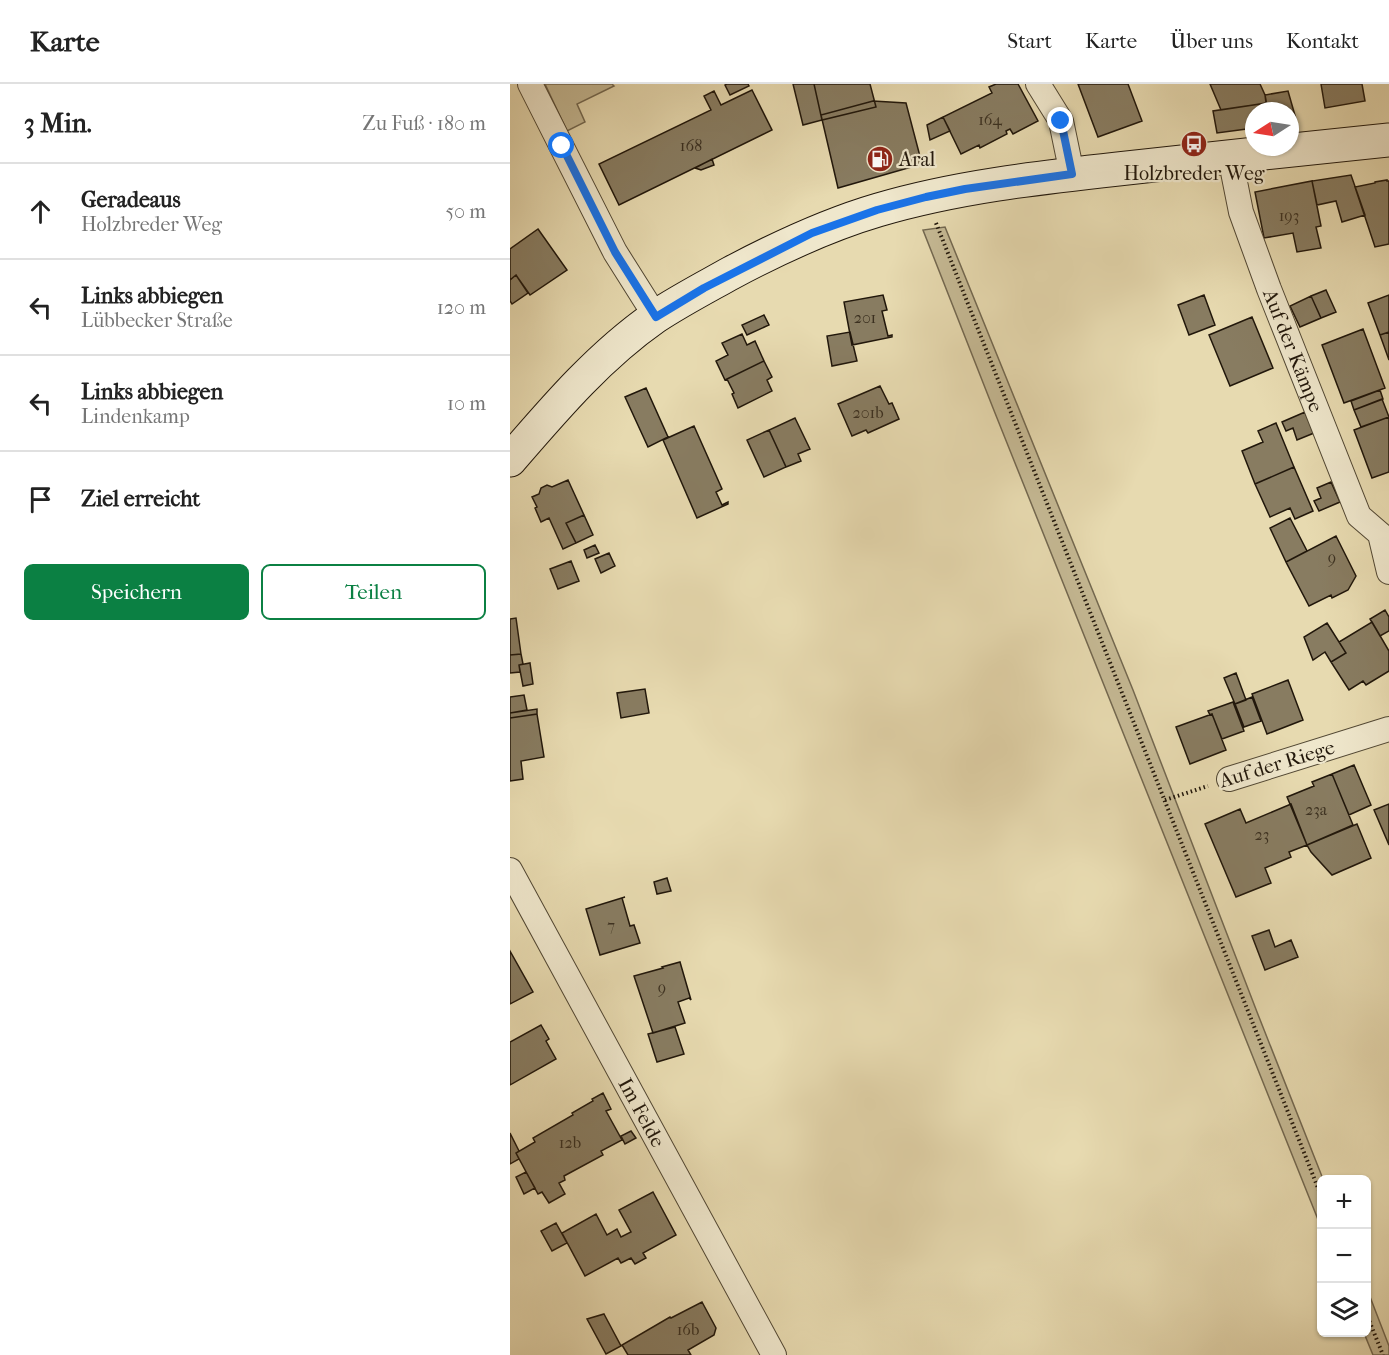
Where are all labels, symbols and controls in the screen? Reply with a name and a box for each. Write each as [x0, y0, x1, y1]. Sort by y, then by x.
text: Karte [30, 25, 100, 58]
text: Start [1007, 29, 1052, 53]
text: Karte [1085, 29, 1137, 53]
text: Über uns [1170, 29, 1253, 53]
text: Kontakt [1286, 29, 1359, 53]
north arrow [1245, 102, 1299, 156]
route end [1047, 107, 1073, 133]
text: 3 Min. [24, 108, 92, 139]
house number: 164 [978, 110, 1002, 129]
text: Zu Fuß · 180 m [362, 112, 486, 135]
bus stop icon: Holzbreder Weg [1179, 129, 1209, 159]
route start [548, 132, 574, 158]
house number: 168 [680, 136, 702, 155]
fuel station icon: Aral [865, 144, 895, 174]
place label: Aral [898, 148, 936, 171]
place label: Holzbreder Weg [1123, 162, 1265, 185]
text: Geradeaus [81, 187, 181, 213]
icon: ahead [24, 195, 57, 228]
text: 50 m [445, 200, 486, 223]
house number: 193 [1279, 206, 1299, 225]
text: Holzbreder Weg [81, 213, 222, 236]
text: Links abbiegen [81, 283, 223, 309]
street label: Auf der Kämpe [1258, 285, 1328, 415]
icon: left [24, 291, 57, 324]
text: 120 m [437, 296, 486, 319]
house number: 201 [854, 308, 876, 327]
text: Lübbecker Straße [81, 309, 233, 332]
text: Links abbiegen [81, 379, 223, 405]
icon: left [24, 387, 57, 420]
text: 10 m [447, 392, 486, 415]
house number: 201b [852, 403, 884, 422]
text: Lindenkamp [81, 405, 190, 428]
icon: arrive [24, 483, 57, 516]
text: Ziel erreicht [81, 486, 200, 512]
house number: 9 [1328, 548, 1336, 567]
button: Speichern [24, 564, 249, 620]
button: Teilen [261, 564, 486, 620]
street label: Auf der Riege [1216, 736, 1337, 793]
house number: 23a [1305, 800, 1328, 819]
house number: 23 [1255, 825, 1269, 844]
house number: 7 [607, 916, 615, 935]
house number: 9 [658, 978, 666, 997]
street label: Im Felde [614, 1074, 670, 1151]
house number: 12b [559, 1133, 581, 1152]
map controls [1317, 1175, 1371, 1337]
button: + [1317, 1175, 1371, 1229]
button: − [1317, 1229, 1371, 1283]
button: layers [1317, 1283, 1371, 1337]
house number: 16b [677, 1320, 699, 1339]

